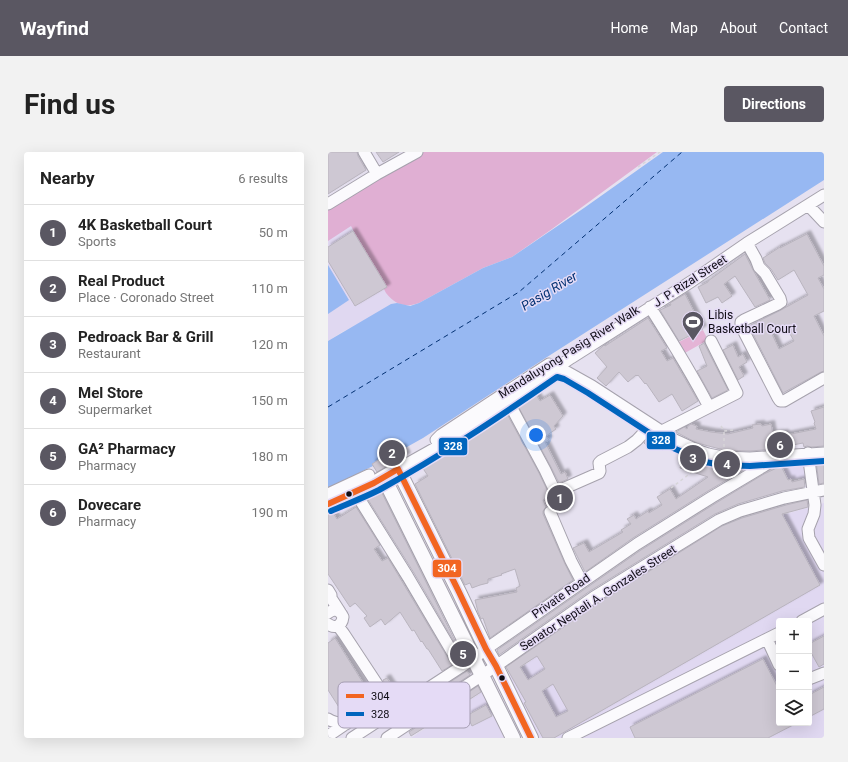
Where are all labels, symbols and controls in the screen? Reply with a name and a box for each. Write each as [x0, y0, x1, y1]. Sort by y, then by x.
text: Wayfind [20, 17, 89, 40]
text: Home [610, 20, 648, 36]
text: Map [670, 20, 698, 36]
text: About [720, 20, 757, 36]
text: Contact [779, 20, 828, 36]
button: Directions [724, 86, 824, 122]
text: Find us [24, 88, 115, 121]
text: Nearby [40, 168, 95, 188]
text: 6 results [238, 171, 288, 186]
text: 4K Basketball Court [78, 216, 212, 234]
text: 1 [49, 225, 57, 240]
text: 50 m [259, 225, 288, 240]
text: Sports [78, 234, 116, 249]
street label: J. P. Rizal Street [651, 252, 729, 310]
water label: Pasig River [518, 268, 580, 314]
text: Real Product [78, 272, 165, 290]
text: 2 [49, 281, 57, 296]
text: 110 m [251, 281, 288, 296]
text: Place · Coronado Street [78, 290, 214, 305]
street label: Mandaluyong Pasig River Walk [496, 302, 643, 401]
place label: Libis Basketball Court [708, 308, 796, 336]
sports icon: Libis Basketball Court [680, 309, 706, 342]
text: Pedroack Bar & Grill [78, 328, 213, 346]
text: 3 [49, 337, 57, 352]
text: 120 m [251, 337, 288, 352]
text: Restaurant [78, 346, 141, 361]
text: Mel Store [78, 384, 143, 402]
text: 4 [49, 393, 57, 408]
text: 150 m [251, 393, 288, 408]
text: Supermarket [78, 402, 152, 417]
your location [526, 425, 546, 445]
pin: 6 [767, 430, 793, 460]
line badge: 328 [646, 431, 676, 450]
text: 328 [652, 434, 670, 447]
line badge: 328 [438, 437, 468, 456]
pin: 2 [379, 438, 405, 468]
text: GA² Pharmacy [78, 440, 176, 458]
text: 328 [444, 440, 462, 453]
pin: 3 [680, 443, 706, 473]
text: 5 [49, 449, 57, 464]
text: 180 m [251, 449, 288, 464]
pin: 4 [714, 449, 740, 479]
text: Pharmacy [78, 458, 136, 473]
pin: 1 [547, 483, 573, 513]
unlabelled marker [344, 489, 354, 499]
text: Dovecare [78, 496, 141, 514]
text: 6 [49, 505, 57, 520]
text: 190 m [251, 505, 288, 520]
text: Pharmacy [78, 514, 136, 529]
street label: Senator Neptali A. Gonzales Street [517, 542, 679, 654]
line badge: 304 [432, 559, 462, 578]
text: 304 [438, 562, 457, 575]
street label: Private Road [529, 571, 593, 621]
map controls [776, 618, 812, 726]
button: + [776, 618, 812, 654]
pin: 5 [450, 639, 476, 669]
button: − [776, 654, 812, 690]
unlabelled marker [497, 673, 507, 683]
legend [338, 682, 470, 728]
text: 304 [371, 690, 390, 703]
button: layers [776, 690, 812, 726]
text: 328 [371, 708, 390, 721]

